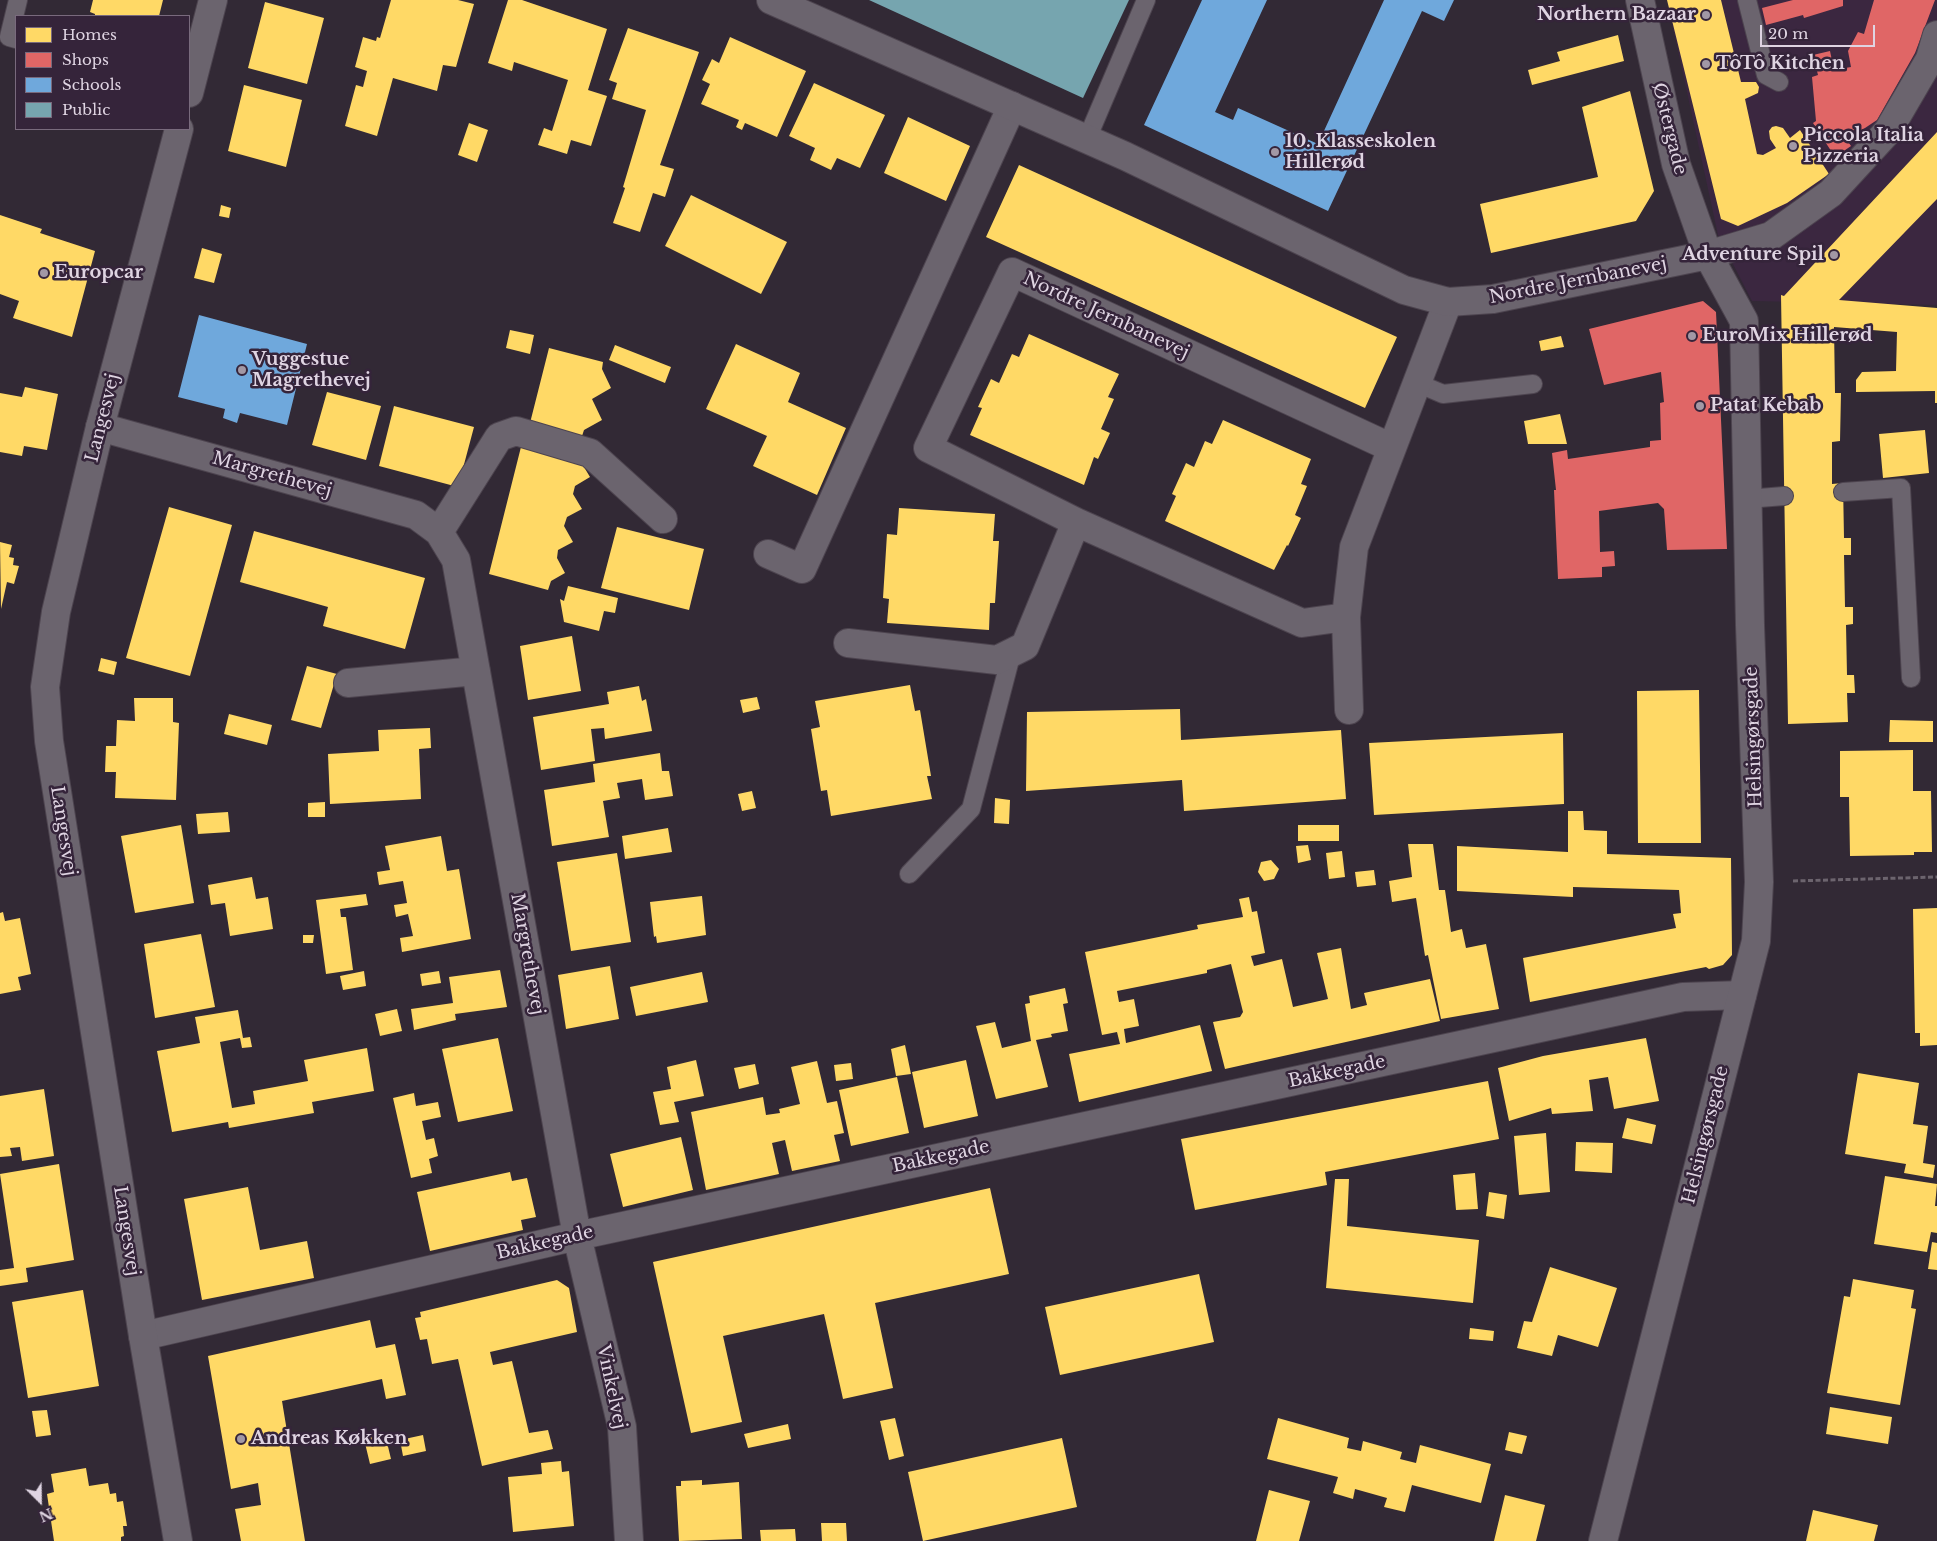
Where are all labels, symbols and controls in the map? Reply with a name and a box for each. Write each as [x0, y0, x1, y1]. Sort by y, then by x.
place label: Northern Bazaar [1537, 4, 1696, 26]
marker: Northern Bazaar [1700, 9, 1712, 21]
legend [15, 15, 190, 130]
scale bar [1762, 15, 1877, 47]
text: 20 m [1768, 24, 1808, 43]
text: Homes [62, 25, 117, 44]
text: Shops [62, 50, 109, 69]
place label: TôTô Kitchen [1716, 53, 1845, 75]
marker: TôTô Kitchen [1700, 58, 1712, 70]
text: Schools [62, 75, 121, 94]
street label: Østergade [1647, 81, 1691, 177]
text: Public [62, 100, 110, 119]
place label: Piccola Italia Pizzeria [1803, 125, 1924, 168]
place label: 10. Klasseskolen Hillerød [1285, 131, 1436, 173]
marker: Piccola Italia Pizzeria [1787, 140, 1799, 152]
marker: 10. Klasseskolen Hillerød [1269, 146, 1281, 158]
place label: Adventure Spil [1682, 244, 1824, 266]
marker: Adventure Spil [1828, 249, 1840, 261]
street label: Nordre Jernbanevej [1487, 253, 1669, 309]
place label: Europcar [54, 262, 143, 284]
marker: Europcar [38, 267, 50, 279]
street label: Nordre Jernbanevej [1020, 268, 1192, 364]
place label: EuroMix Hillerød [1702, 325, 1872, 347]
marker: EuroMix Hillerød [1686, 330, 1698, 342]
place label: Vuggestue Magrethevej [252, 349, 371, 392]
marker: Vuggestue Magrethevej [236, 364, 248, 376]
street label: Langesvej [82, 371, 124, 465]
place label: Patat Kebab [1710, 395, 1821, 417]
marker: Patat Kebab [1694, 400, 1706, 412]
street label: Margrethevej [210, 448, 334, 502]
street label: Helsingørsgade [1741, 666, 1767, 808]
street label: Langesvej [45, 784, 81, 878]
street label: Margrethevej [506, 891, 548, 1017]
street label: Bakkegade [1286, 1051, 1388, 1093]
street label: Helsingørsgade [1678, 1064, 1734, 1206]
street label: Bakkegade [890, 1136, 992, 1178]
street label: Langesvej [108, 1184, 144, 1278]
street label: Bakkegade [494, 1221, 596, 1265]
street label: Vinkelvej [592, 1343, 630, 1431]
place label: Andreas Køkken [251, 1428, 407, 1450]
marker: Andreas Køkken [235, 1433, 247, 1445]
north arrow [15, 1476, 65, 1526]
text: N [36, 1504, 55, 1526]

